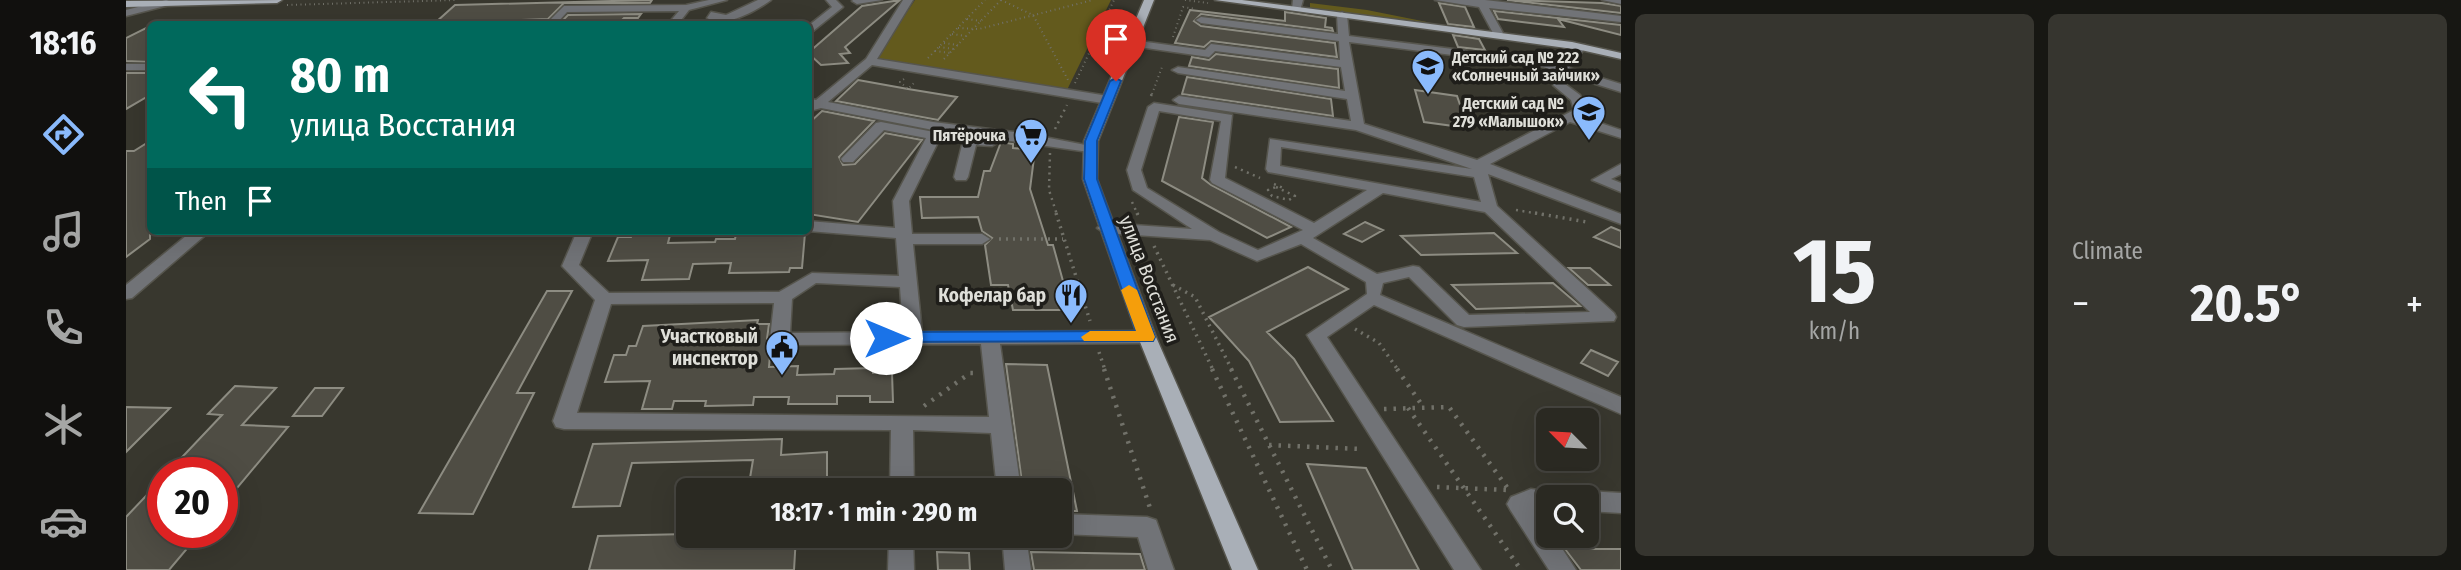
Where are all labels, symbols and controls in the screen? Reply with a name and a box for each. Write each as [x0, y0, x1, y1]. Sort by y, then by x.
pin [1086, 9, 1146, 81]
icon: arrive [1097, 20, 1135, 58]
text: 18:16 [30, 24, 96, 62]
text: 80 m [290, 46, 390, 105]
school or university icon: Детский сад № 222 «Солнечный зайчик» [1409, 47, 1447, 96]
place label: Детский сад № 222 «Солнечный зайчик» [1451, 48, 1600, 85]
icon: left [175, 49, 266, 140]
school or university icon: Детский сад № 279 «Малышок» [1570, 93, 1608, 142]
place label: Детский сад № 279 «Малышок» [1452, 94, 1564, 131]
text: улица Восстания [290, 106, 516, 144]
icon: directions [39, 110, 88, 159]
supermarket icon: Пятёрочка [1012, 116, 1050, 165]
place label: Пятёрочка [933, 126, 1006, 145]
icon: arrive [241, 182, 279, 220]
text: Then [175, 186, 227, 217]
icon: music [39, 207, 88, 256]
street label: улица Восстания [1115, 212, 1184, 346]
text: 15 [1793, 217, 1876, 326]
text: Climate [2072, 237, 2143, 265]
text: 20.5° [2190, 272, 2305, 335]
restaurant icon: Кофелар бар [1052, 276, 1090, 325]
text: − [2072, 281, 2089, 327]
text: + [2406, 281, 2423, 327]
place label: Кофелар бар [938, 284, 1046, 307]
position arrow [849, 301, 923, 375]
icon: phone [39, 303, 88, 352]
text: km/h [1809, 317, 1860, 345]
place label: Участковый инспектор [660, 325, 758, 370]
public building icon: Участковый инспектор [763, 328, 801, 377]
icon: climate [39, 400, 88, 449]
north arrow [1536, 408, 1600, 471]
map controls [1536, 408, 1599, 548]
speed limit sign: 20 [147, 457, 238, 548]
button: search [1536, 485, 1599, 548]
icon: car [39, 497, 88, 546]
text: 18:17 · 1 min · 290 m [771, 497, 977, 528]

